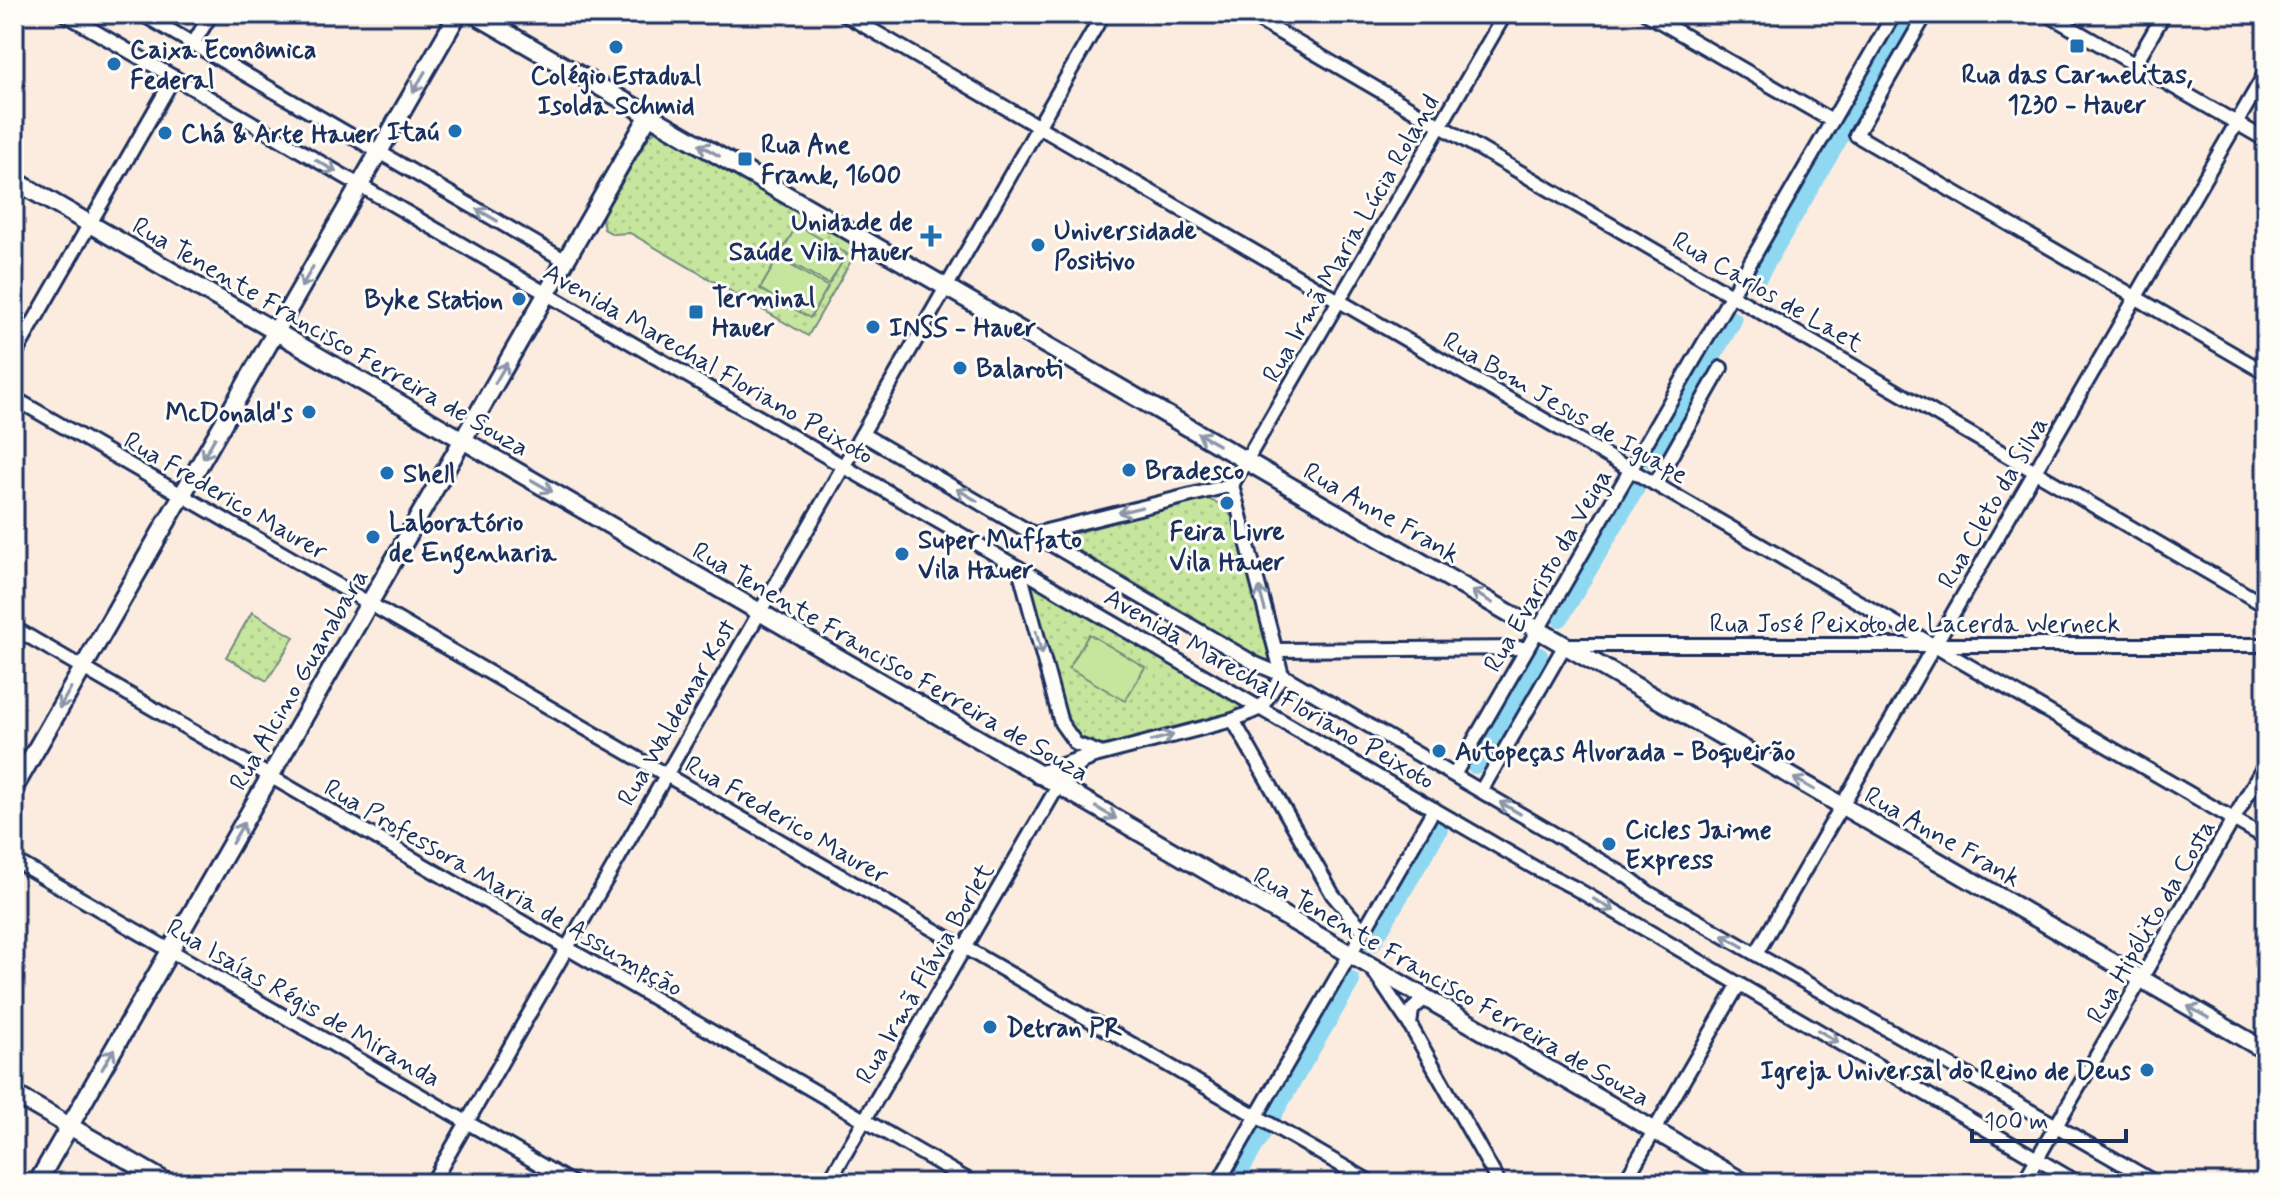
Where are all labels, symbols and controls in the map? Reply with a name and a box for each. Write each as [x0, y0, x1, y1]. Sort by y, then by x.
place label: Caixa Econômica Federal [130, 34, 316, 98]
marker: Rua das Carmelitas, 1230 - Hauer [2068, 37, 2086, 55]
marker: Colégio Estadual Isolda Schmid [607, 38, 625, 56]
marker: Caixa Econômica Federal [105, 55, 123, 73]
place label: Rua das Carmelitas, 1230 - Hauer [1961, 59, 2193, 123]
place label: Colégio Estadual Isolda Schmid [531, 60, 701, 124]
one-way arrow [411, 70, 427, 93]
street label: Rua Irmã Maria Lúcia Roland [1255, 89, 1448, 389]
place label: Itaú [387, 116, 439, 150]
place label: Chá & Arte Hauer [181, 118, 378, 152]
marker: Itaú [446, 122, 464, 140]
marker: Chá & Arte Hauer [156, 124, 174, 142]
place label: Rua Ane Frank, 1600 [761, 129, 901, 193]
one-way arrow [698, 142, 721, 158]
marker: Rua Ane Frank, 1600 [736, 150, 754, 168]
one-way arrow [314, 158, 337, 174]
place label: Unidade de Saúde Vila Hauer [729, 206, 913, 270]
one-way arrow [476, 207, 499, 223]
street label: Rua Tenente Francisco Ferreira de Souza [125, 210, 535, 466]
place label: Universidade Positivo [1054, 215, 1197, 279]
street label: Rua Carlos de Laet [1665, 224, 1869, 361]
marker: Unidade de Saúde Vila Hauer [920, 225, 942, 247]
marker: Universidade Positivo [1029, 236, 1047, 254]
street label: Avenida Marechal Floriano Peixoto [537, 256, 879, 474]
one-way arrow [299, 265, 315, 288]
place label: Terminal Hauer [712, 282, 815, 346]
place label: Byke Station [364, 284, 503, 318]
marker: Byke Station [510, 290, 528, 308]
marker: Terminal Hauer [687, 303, 705, 321]
place label: INSS - Hauer [889, 312, 1036, 346]
marker: INSS - Hauer [864, 318, 882, 336]
street label: Rua Bom Jesus de Iguape [1436, 324, 1694, 493]
place label: Balaroti [976, 353, 1063, 387]
marker: Balaroti [951, 359, 969, 377]
one-way arrow [493, 362, 509, 385]
place label: McDonald's [165, 397, 294, 431]
marker: McDonald's [300, 403, 318, 421]
street label: Rua Cleto da Silva [1931, 411, 2057, 595]
street label: Rua Frederico Maurer [117, 424, 333, 569]
one-way arrow [1197, 431, 1221, 446]
one-way arrow [201, 436, 217, 459]
place label: Bradesco [1145, 455, 1244, 489]
street label: Rua Anne Frank [1297, 455, 1465, 572]
place label: Shell [403, 458, 455, 492]
marker: Bradesco [1120, 461, 1138, 479]
street label: Rua Evaristo da Veiga [1477, 463, 1621, 679]
marker: Shell [378, 464, 396, 482]
one-way arrow [530, 478, 553, 494]
one-way arrow [955, 487, 979, 502]
marker: Feira Livre Vila Hauer [1218, 494, 1236, 512]
one-way arrow [1117, 504, 1143, 519]
place label: Laboratório de Engenharia [389, 507, 558, 574]
place label: Feira Livre Vila Hauer [1169, 516, 1285, 580]
place label: Super Muffato Vila Hauer [918, 524, 1082, 588]
marker: Laboratório de Engenharia [364, 528, 382, 546]
street label: Rua Tenente Francisco Ferreira de Souza [685, 535, 1095, 791]
marker: Super Muffato Vila Hauer [893, 545, 911, 563]
street label: Rua Alcino Guanabara [222, 563, 377, 797]
street label: Avenida Marechal Floriano Peixoto [1098, 581, 1440, 799]
one-way arrow [1254, 587, 1269, 613]
one-way arrow [1471, 589, 1494, 605]
street label: Rua José Peixoto de Lacerda Werneck [1710, 608, 2121, 642]
street label: Rua Waldemar Kost [610, 613, 745, 813]
one-way arrow [1032, 630, 1047, 656]
one-way arrow [57, 686, 73, 709]
one-way arrow [1149, 730, 1175, 745]
place label: Autopeças Alvorada - Boqueirão [1455, 736, 1795, 770]
marker: Autopeças Alvorada - Boqueirão [1430, 742, 1448, 760]
street label: Rua Frederico Maurer [678, 748, 894, 893]
street label: Rua Professora Maria de Assumpção [317, 772, 689, 1006]
one-way arrow [1793, 776, 1816, 792]
street label: Rua Anne Frank [1858, 779, 2026, 896]
one-way arrow [1498, 800, 1522, 815]
one-way arrow [1094, 805, 1117, 821]
place label: Cicles Jaime Express [1625, 814, 1772, 878]
street label: Rua Hipólito da Costa [2079, 814, 2224, 1030]
one-way arrow [230, 822, 246, 845]
marker: Cicles Jaime Express [1600, 835, 1618, 853]
street label: Rua Irmã Flávia Borlet [848, 857, 1003, 1091]
street label: Rua Tenente Francisco Ferreira de Souza [1246, 860, 1656, 1116]
one-way arrow [1592, 897, 1615, 913]
street label: Rua Isaías Régis de Miranda [160, 911, 446, 1096]
one-way arrow [1722, 933, 1745, 949]
one-way arrow [2187, 1004, 2211, 1019]
place label: Detran PR [1006, 1012, 1122, 1046]
marker: Detran PR [981, 1018, 999, 1036]
one-way arrow [1816, 1028, 1839, 1044]
one-way arrow [101, 1047, 116, 1071]
place label: Igreja Universal do Reino de Deus [1760, 1055, 2132, 1090]
marker: Igreja Universal do Reino de Deus [2138, 1061, 2156, 1079]
scale bar [1972, 1093, 2126, 1143]
text: 100 m [1984, 1107, 2048, 1138]

